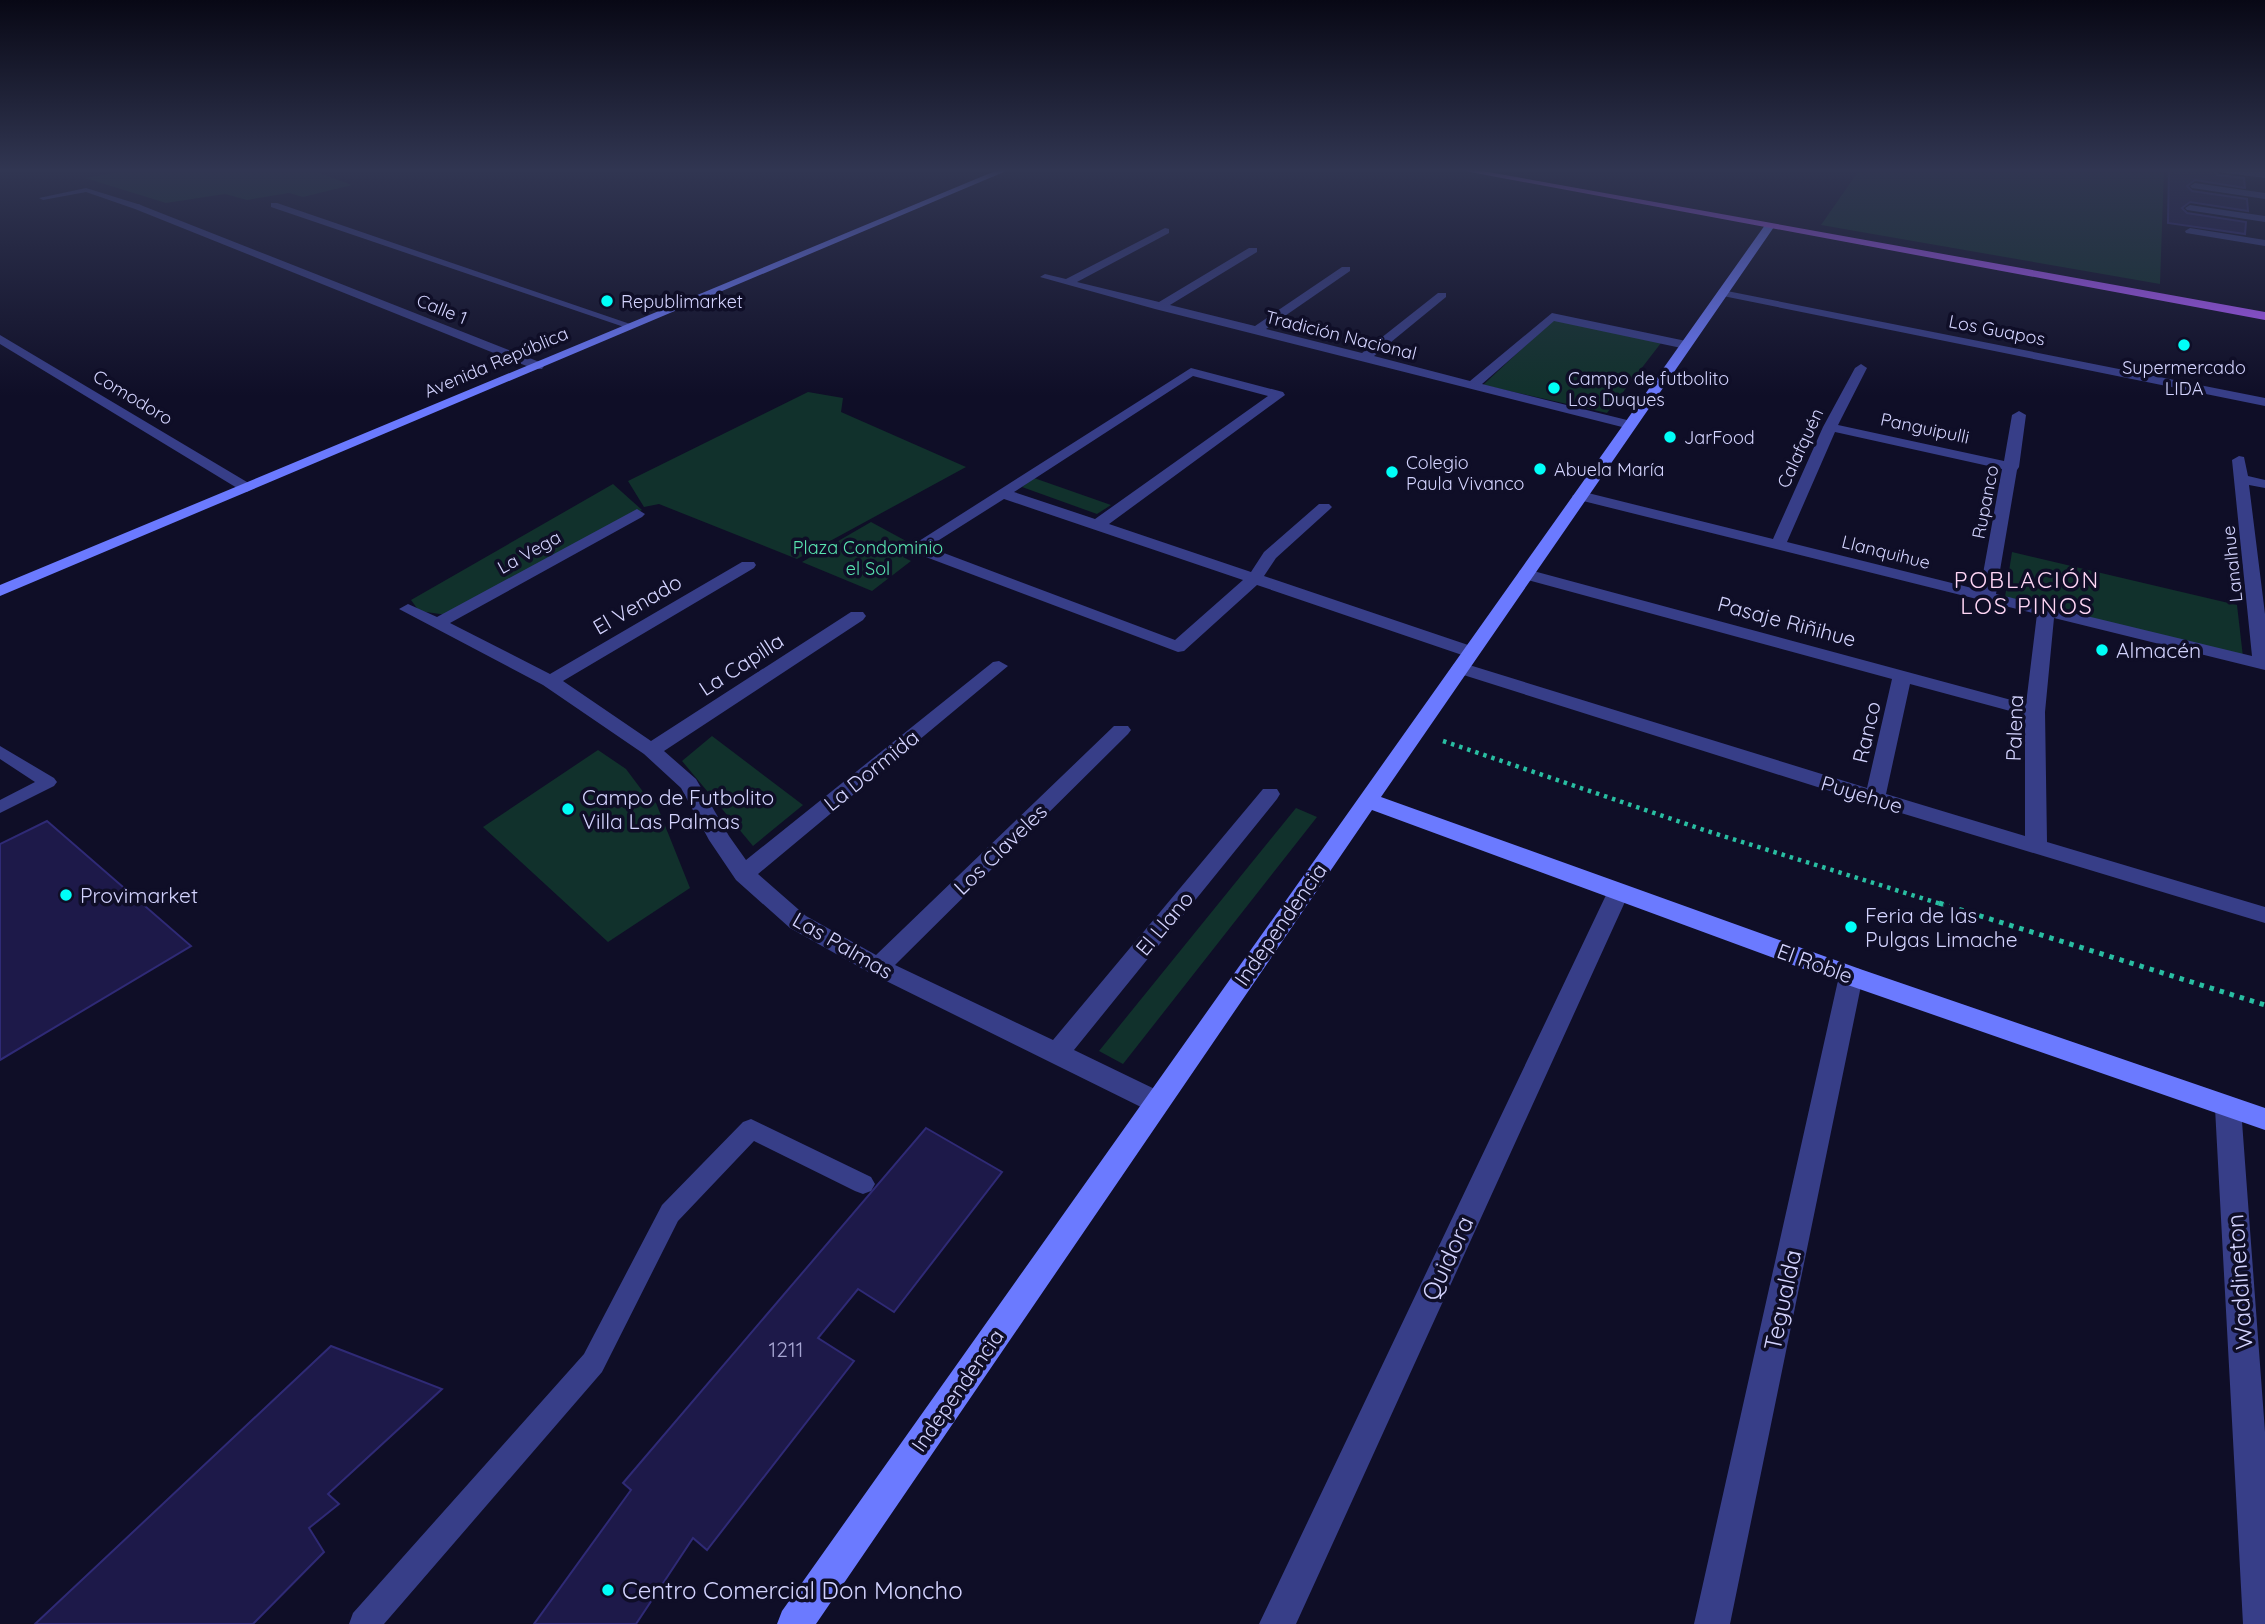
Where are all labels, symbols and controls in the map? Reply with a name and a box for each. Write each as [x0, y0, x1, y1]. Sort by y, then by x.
street label: Calle 1 [413, 289, 471, 329]
place label: Republimarket [621, 290, 743, 313]
marker: Republimarket [599, 293, 615, 309]
street label: Tradición Nacional [1263, 305, 1419, 365]
street label: Los Guapos [1947, 309, 2047, 351]
street label: Avenida República [421, 321, 571, 403]
marker: Supermercado LIDA [2176, 337, 2192, 353]
place label: Supermercado LIDA [2122, 356, 2246, 400]
street label: Comodoro [89, 364, 177, 430]
place label: Campo de futbolito Los Duques [1568, 367, 1729, 411]
marker: Campo de futbolito Los Duques [1546, 380, 1562, 396]
street label: Calafquén [1772, 405, 1828, 491]
street label: Panguipulli [1878, 407, 1972, 449]
place label: JarFood [1684, 426, 1755, 449]
marker: JarFood [1662, 429, 1678, 445]
place label: Colegio Paula Vivanco [1406, 451, 1524, 495]
place label: Abuela María [1554, 458, 1664, 481]
marker: Abuela María [1532, 461, 1548, 477]
street label: Rupanco [1967, 463, 2003, 541]
marker: Colegio Paula Vivanco [1384, 464, 1400, 480]
street label: La Vega [493, 525, 565, 579]
street label: Lanalhue [2217, 525, 2247, 603]
street label: Llanquihue [1839, 530, 1933, 574]
park label: Plaza Condominio el Sol [793, 536, 943, 580]
district label: POBLACIÓN LOS PINOS [1954, 565, 2100, 620]
street label: El Venado [588, 568, 686, 640]
street label: Pasaje Riñihue [1715, 590, 1859, 652]
street label: La Capilla [694, 627, 788, 701]
place label: Almacén [2116, 637, 2201, 663]
marker: Almacén [2094, 642, 2110, 658]
street label: Palena [2000, 694, 2028, 762]
street label: Ranco [1846, 699, 1886, 765]
street label: La Dormida [818, 724, 924, 816]
street label: Puyehue [1818, 769, 1906, 819]
place label: Campo de Futbolito Villa Las Palmas [582, 784, 774, 834]
street label: Los Claveles [948, 798, 1052, 900]
marker: Campo de Futbolito Villa Las Palmas [560, 801, 576, 817]
street label: Independencia [1228, 858, 1332, 990]
place label: Provimarket [80, 882, 198, 908]
street label: El Llano [1130, 886, 1198, 960]
marker: Provimarket [58, 887, 74, 903]
place label: Feria de las Pulgas Limache [1865, 902, 2018, 952]
street label: Las Palmas [788, 906, 898, 984]
marker: Feria de las Pulgas Limache [1843, 919, 1859, 935]
street label: El Roble [1774, 937, 1856, 989]
street label: Quidora [1414, 1211, 1480, 1305]
street label: Waddineton [2219, 1213, 2259, 1351]
street label: Tegualda [1757, 1247, 1807, 1353]
street label: Independencia [905, 1324, 1009, 1456]
house number: 1211 [769, 1336, 803, 1362]
place label: Centro Comercial Don Moncho [622, 1575, 963, 1605]
marker: Centro Comercial Don Moncho [600, 1582, 616, 1598]

